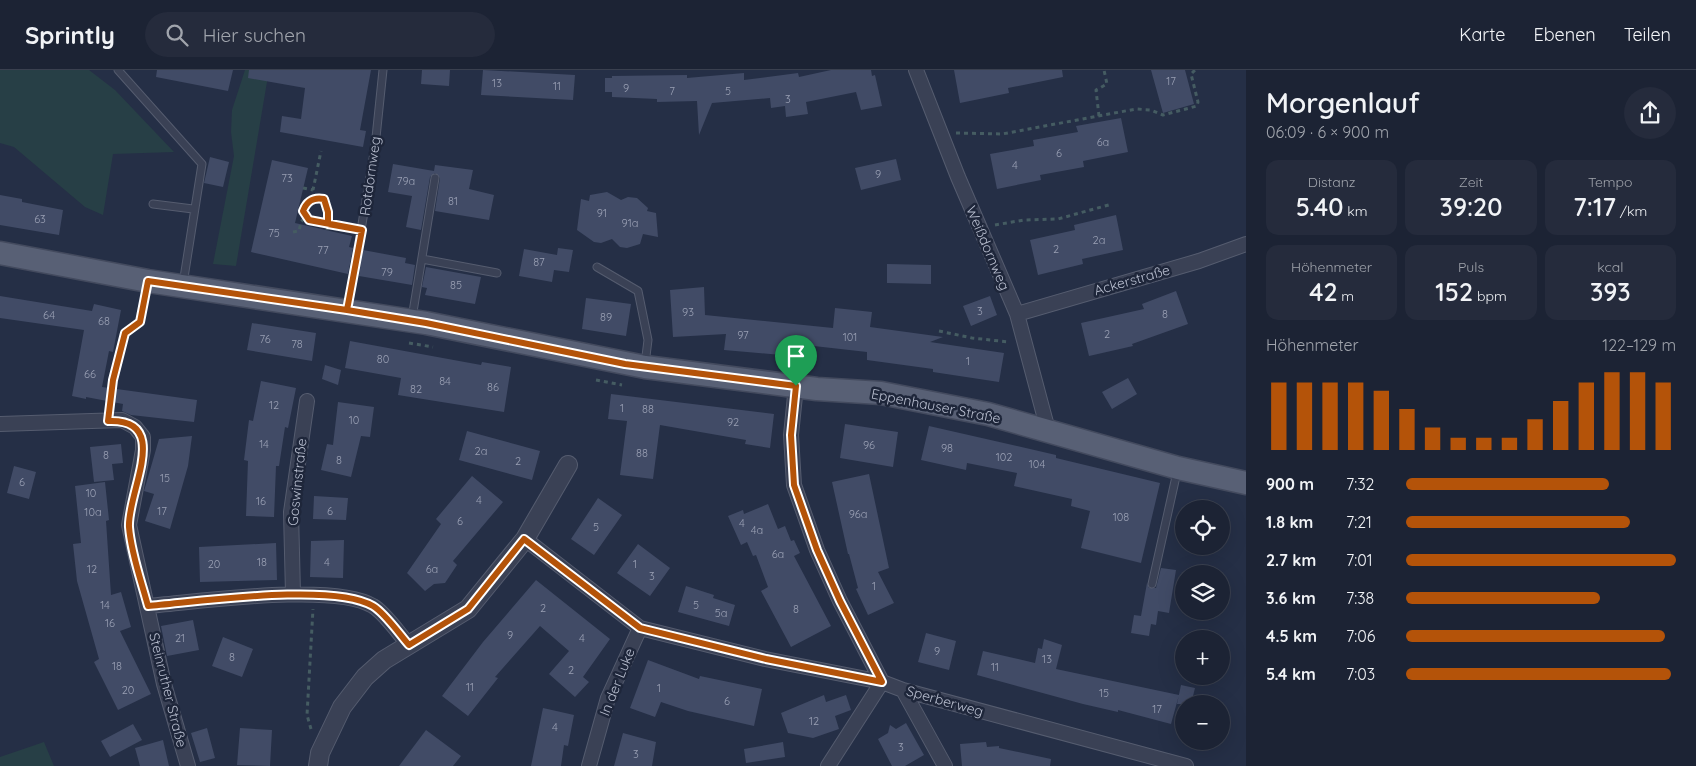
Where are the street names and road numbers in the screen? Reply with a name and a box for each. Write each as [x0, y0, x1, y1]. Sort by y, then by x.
street label: Rotdornweg [356, 135, 384, 217]
street label: Weißdornweg [962, 203, 1014, 293]
street label: Ackerstraße [1092, 261, 1172, 299]
street label: Eppenhauser Straße [870, 385, 1002, 427]
street label: Goswinstraße [283, 437, 311, 527]
street label: Steinruther Straße [145, 631, 191, 749]
street label: In der Luke [595, 645, 639, 719]
street label: Sperberweg [904, 681, 986, 721]

